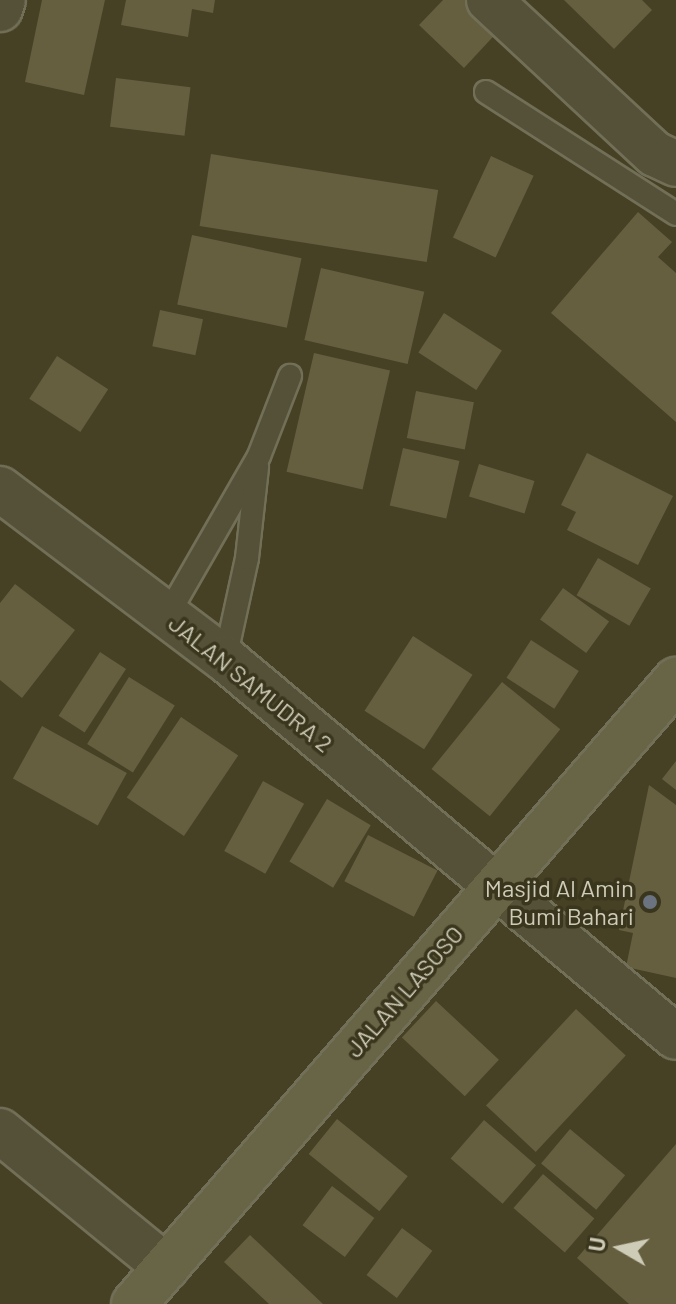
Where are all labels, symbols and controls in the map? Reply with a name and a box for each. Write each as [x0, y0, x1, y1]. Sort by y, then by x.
street label: JALAN SAMUDRA 2 [163, 608, 339, 758]
place label: Masjid Al Amin Bumi Bahari [485, 874, 634, 930]
marker: Masjid Al Amin Bumi Bahari [641, 893, 659, 911]
street label: JALAN LASOSO [339, 919, 469, 1063]
north arrow [580, 1208, 660, 1288]
text: U [582, 1235, 610, 1253]

